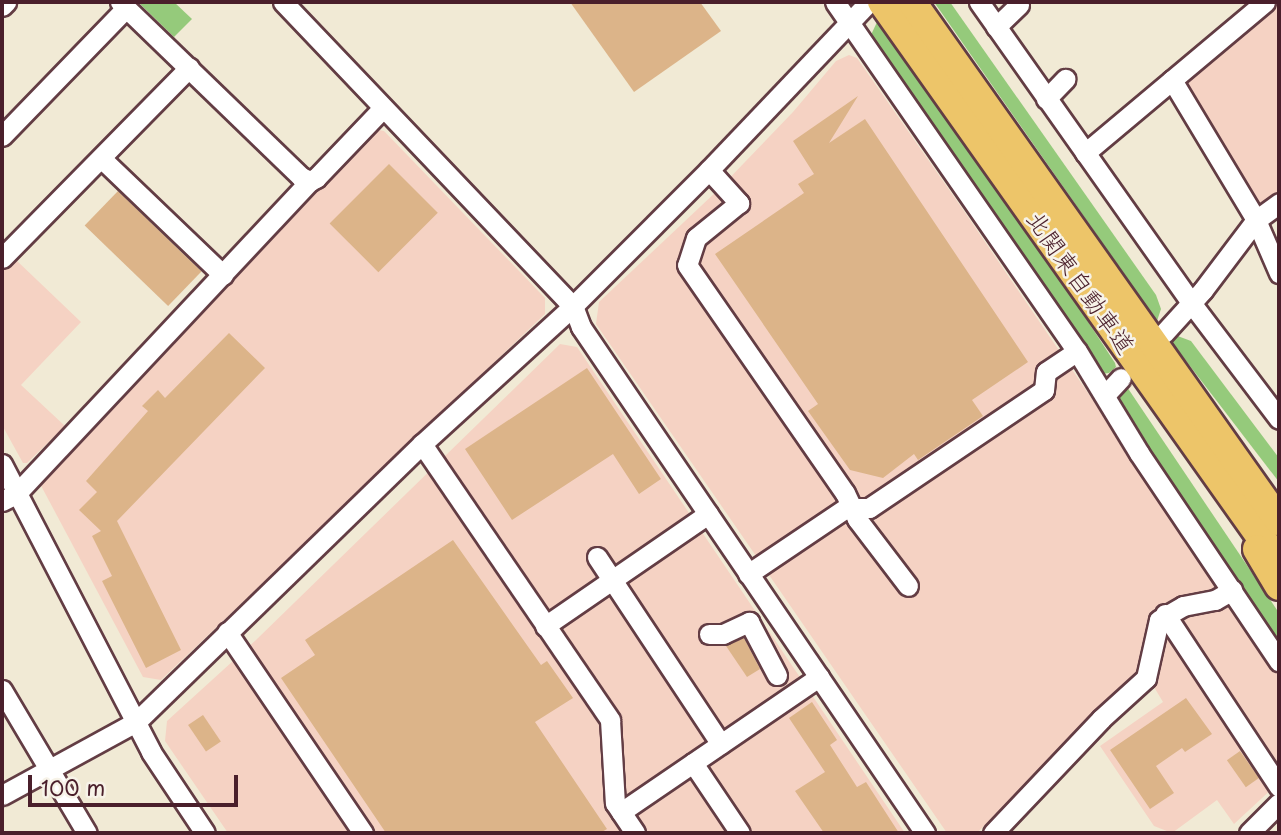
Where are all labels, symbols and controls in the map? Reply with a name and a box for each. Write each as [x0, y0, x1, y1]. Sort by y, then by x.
street label: 北関東自動車道 [1021, 205, 1141, 359]
scale bar [32, 762, 242, 806]
text: 100 m [41, 771, 105, 803]

